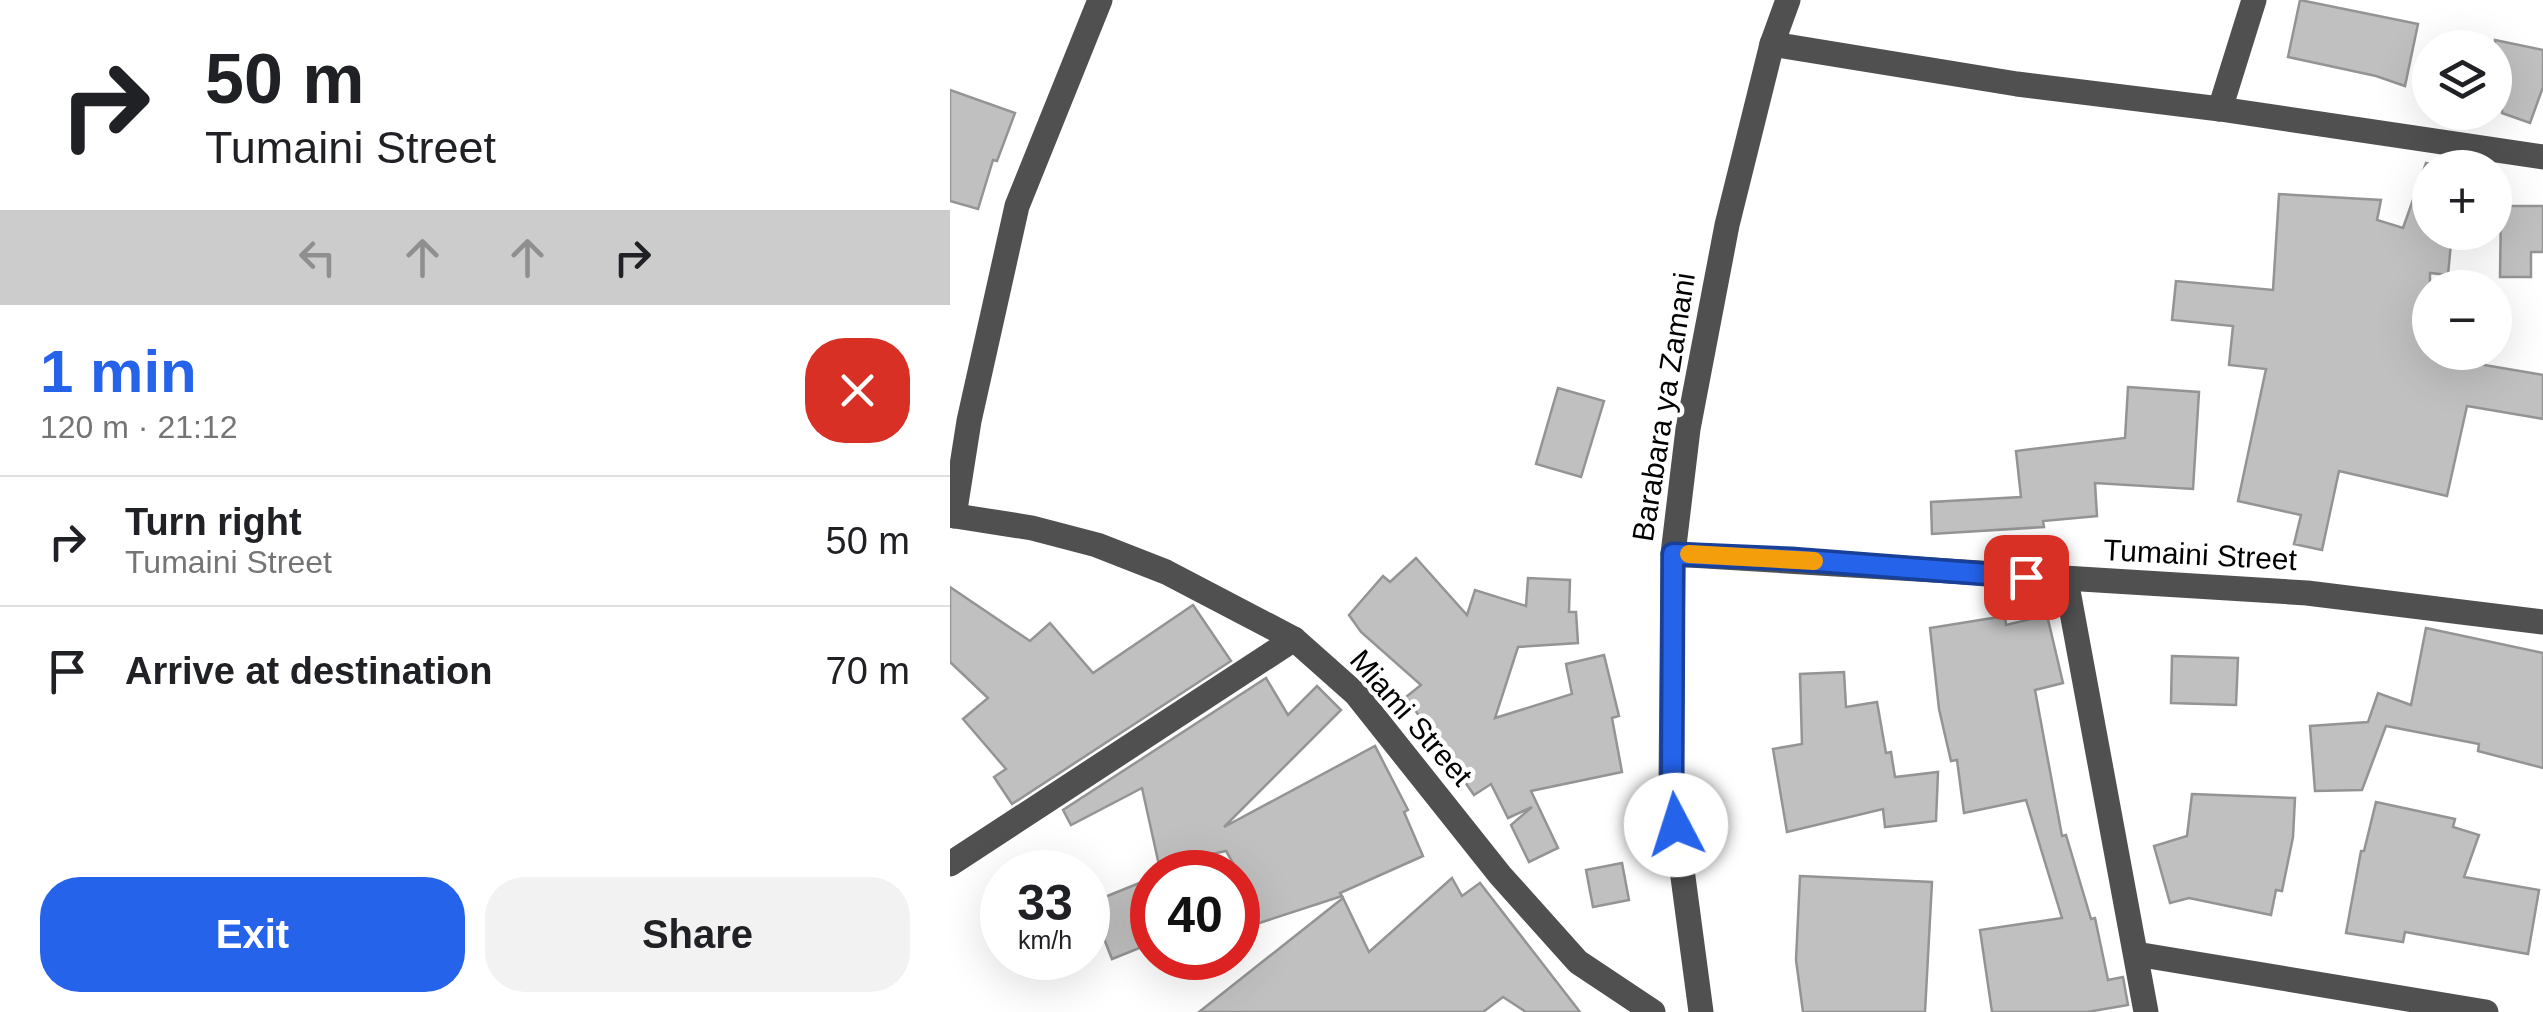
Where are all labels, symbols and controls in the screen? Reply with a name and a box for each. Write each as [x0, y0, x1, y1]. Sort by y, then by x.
map controls [2412, 30, 2512, 370]
button: layers [2412, 30, 2512, 130]
icon: right [40, 40, 170, 170]
text: 50 m [205, 40, 365, 118]
text: Tumaini Street [205, 122, 496, 173]
button: + [2412, 150, 2512, 250]
icon: left [290, 230, 345, 285]
icon: ahead [395, 230, 450, 285]
icon: ahead [500, 230, 555, 285]
icon: right [605, 230, 660, 285]
street label: Barabara ya Zamani [1626, 270, 1701, 544]
button: − [2412, 270, 2512, 370]
text: 1 min [40, 338, 197, 405]
button: close [805, 338, 910, 443]
text: 120 m · 21:12 [40, 409, 237, 445]
text: Turn right [125, 501, 302, 543]
icon: right [40, 514, 95, 569]
text: 50 m [826, 520, 910, 562]
street label: Tumaini Street [2102, 533, 2298, 576]
pin [1984, 535, 2069, 620]
text: Tumaini Street [125, 544, 332, 580]
icon: arrive [1999, 550, 2054, 605]
street label: Miami Street [1344, 643, 1479, 793]
icon: arrive [40, 644, 95, 699]
text: Arrive at destination [125, 650, 492, 692]
text: 70 m [826, 650, 910, 692]
position arrow [1624, 773, 1728, 877]
speed limit sign: 40 [1130, 850, 1260, 980]
text: 33 [1017, 875, 1073, 931]
button: Exit [40, 877, 465, 992]
button: Share [485, 877, 910, 992]
text: km/h [1018, 926, 1072, 954]

